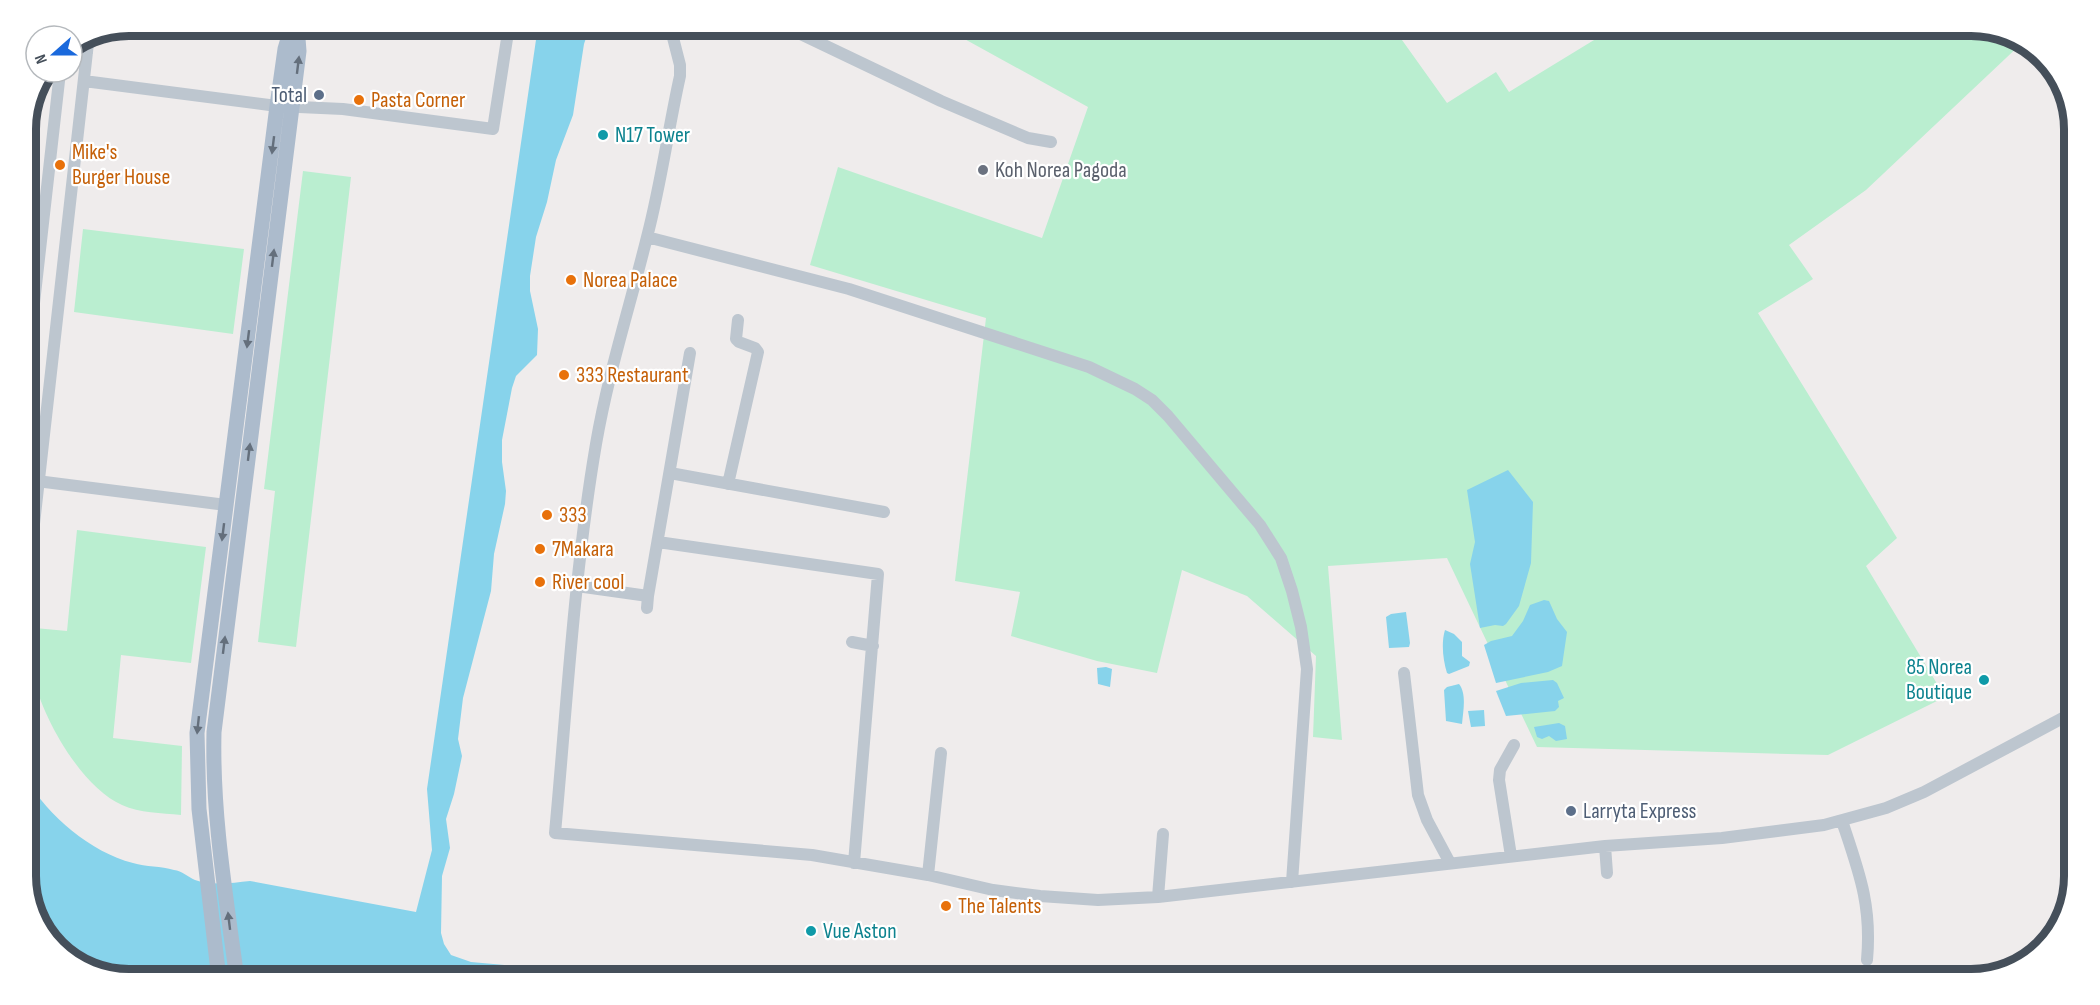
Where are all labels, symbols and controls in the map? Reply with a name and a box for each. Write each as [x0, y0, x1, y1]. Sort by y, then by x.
north arrow [24, 24, 84, 84]
text: N [31, 51, 52, 66]
one-way arrow [293, 55, 302, 74]
place label: Total [271, 82, 307, 109]
place label: Pasta Corner [371, 87, 465, 114]
marker: Total [312, 88, 326, 102]
marker: Pasta Corner [352, 93, 366, 107]
place label: N17 Tower [615, 122, 690, 149]
marker: N17 Tower [596, 128, 610, 142]
one-way arrow [268, 136, 277, 155]
place label: Mike's Burger House [72, 139, 170, 191]
place label: Koh Norea Pagoda [995, 157, 1127, 184]
marker: Mike's Burger House [53, 158, 67, 172]
marker: Koh Norea Pagoda [976, 163, 990, 177]
one-way arrow [268, 249, 278, 268]
place label: Norea Palace [583, 267, 678, 294]
marker: Norea Palace [564, 273, 578, 287]
one-way arrow [243, 329, 252, 348]
place label: 333 Restaurant [576, 362, 689, 389]
marker: 333 Restaurant [557, 368, 571, 382]
one-way arrow [244, 442, 253, 461]
place label: 333 [559, 502, 587, 529]
marker: 333 [540, 508, 554, 522]
one-way arrow [218, 523, 227, 542]
place label: 7Makara [552, 536, 614, 563]
marker: 7Makara [533, 542, 547, 556]
place label: River cool [552, 569, 624, 596]
marker: River cool [533, 575, 547, 589]
one-way arrow [219, 636, 229, 655]
place label: 85 Norea Boutique [1906, 654, 1972, 706]
marker: 85 Norea Boutique [1977, 673, 1991, 687]
one-way arrow [193, 716, 203, 735]
place label: Larryta Express [1583, 798, 1697, 825]
marker: Larryta Express [1564, 804, 1578, 818]
place label: The Talents [958, 893, 1042, 920]
marker: The Talents [939, 899, 953, 913]
one-way arrow [225, 912, 234, 931]
place label: Vue Aston [823, 918, 897, 945]
marker: Vue Aston [804, 924, 818, 938]

